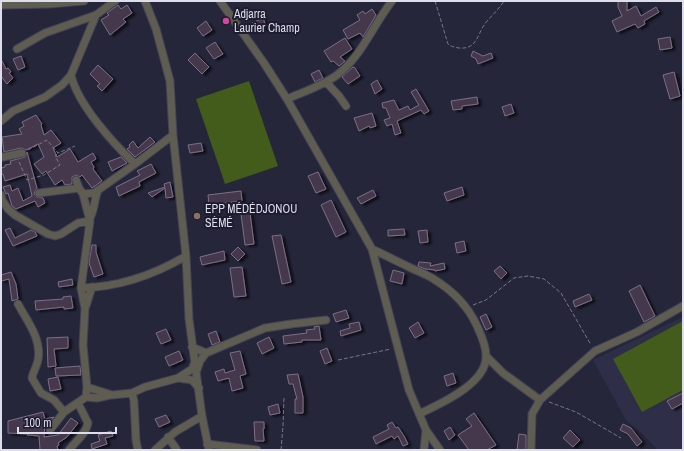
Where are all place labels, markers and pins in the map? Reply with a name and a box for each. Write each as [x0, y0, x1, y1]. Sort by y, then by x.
place label: Adjarra Laurier Champ [233, 6, 300, 36]
marker: Adjarra Laurier Champ [221, 16, 231, 26]
place label: EPP MÉDÉDJONOU SÈMÉ [205, 201, 297, 231]
marker: EPP MÉDÉDJONOU SÈMÉ [192, 211, 202, 221]

